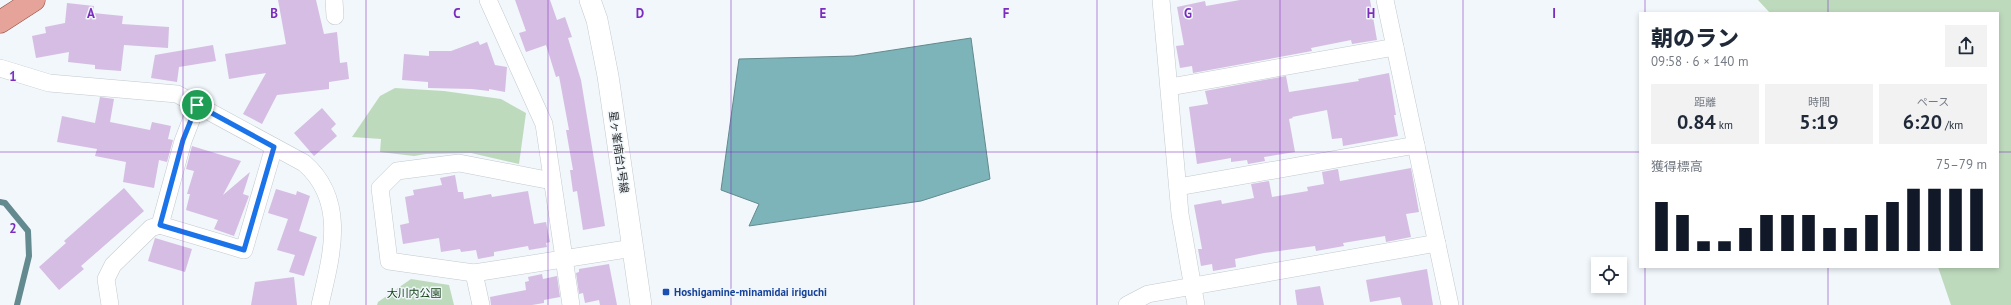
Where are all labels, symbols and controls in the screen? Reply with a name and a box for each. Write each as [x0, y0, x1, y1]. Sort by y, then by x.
text: A [87, 5, 95, 22]
text: B [270, 5, 278, 22]
text: C [453, 5, 461, 22]
text: D [636, 5, 644, 22]
text: E [820, 5, 827, 22]
text: F [1003, 5, 1010, 22]
text: G [1184, 5, 1192, 22]
text: H [1367, 5, 1375, 22]
text: I [1552, 5, 1556, 22]
text: 朝のラン [1651, 24, 1739, 52]
button: share [1945, 25, 1987, 67]
text: 09:58 · 6 × 140 m [1651, 53, 1748, 70]
text: 1 [9, 68, 17, 85]
pin [180, 88, 214, 122]
icon: arrive [186, 94, 208, 116]
text: 距離 [1694, 95, 1716, 109]
text: 時間 [1808, 95, 1830, 109]
text: ペース [1917, 95, 1949, 109]
text: 0.84 [1677, 109, 1716, 135]
text: 5:19 [1799, 109, 1839, 135]
text: 6:20 [1903, 109, 1942, 135]
street label: 星ヶ峯南台1号線 [606, 110, 632, 194]
text: km [1716, 118, 1733, 132]
text: /km [1942, 118, 1963, 132]
text: 75–79 m [1936, 156, 1987, 173]
text: 獲得標高 [1651, 158, 1703, 175]
text: 2 [9, 220, 17, 237]
map controls [1591, 257, 1627, 293]
button: locate [1591, 257, 1627, 293]
place label: Hoshigamine-minamidai iriguchi [674, 285, 827, 299]
park label: 大川内公園 [387, 286, 442, 300]
marker: Hoshigamine-minamidai iriguchi [661, 287, 671, 297]

